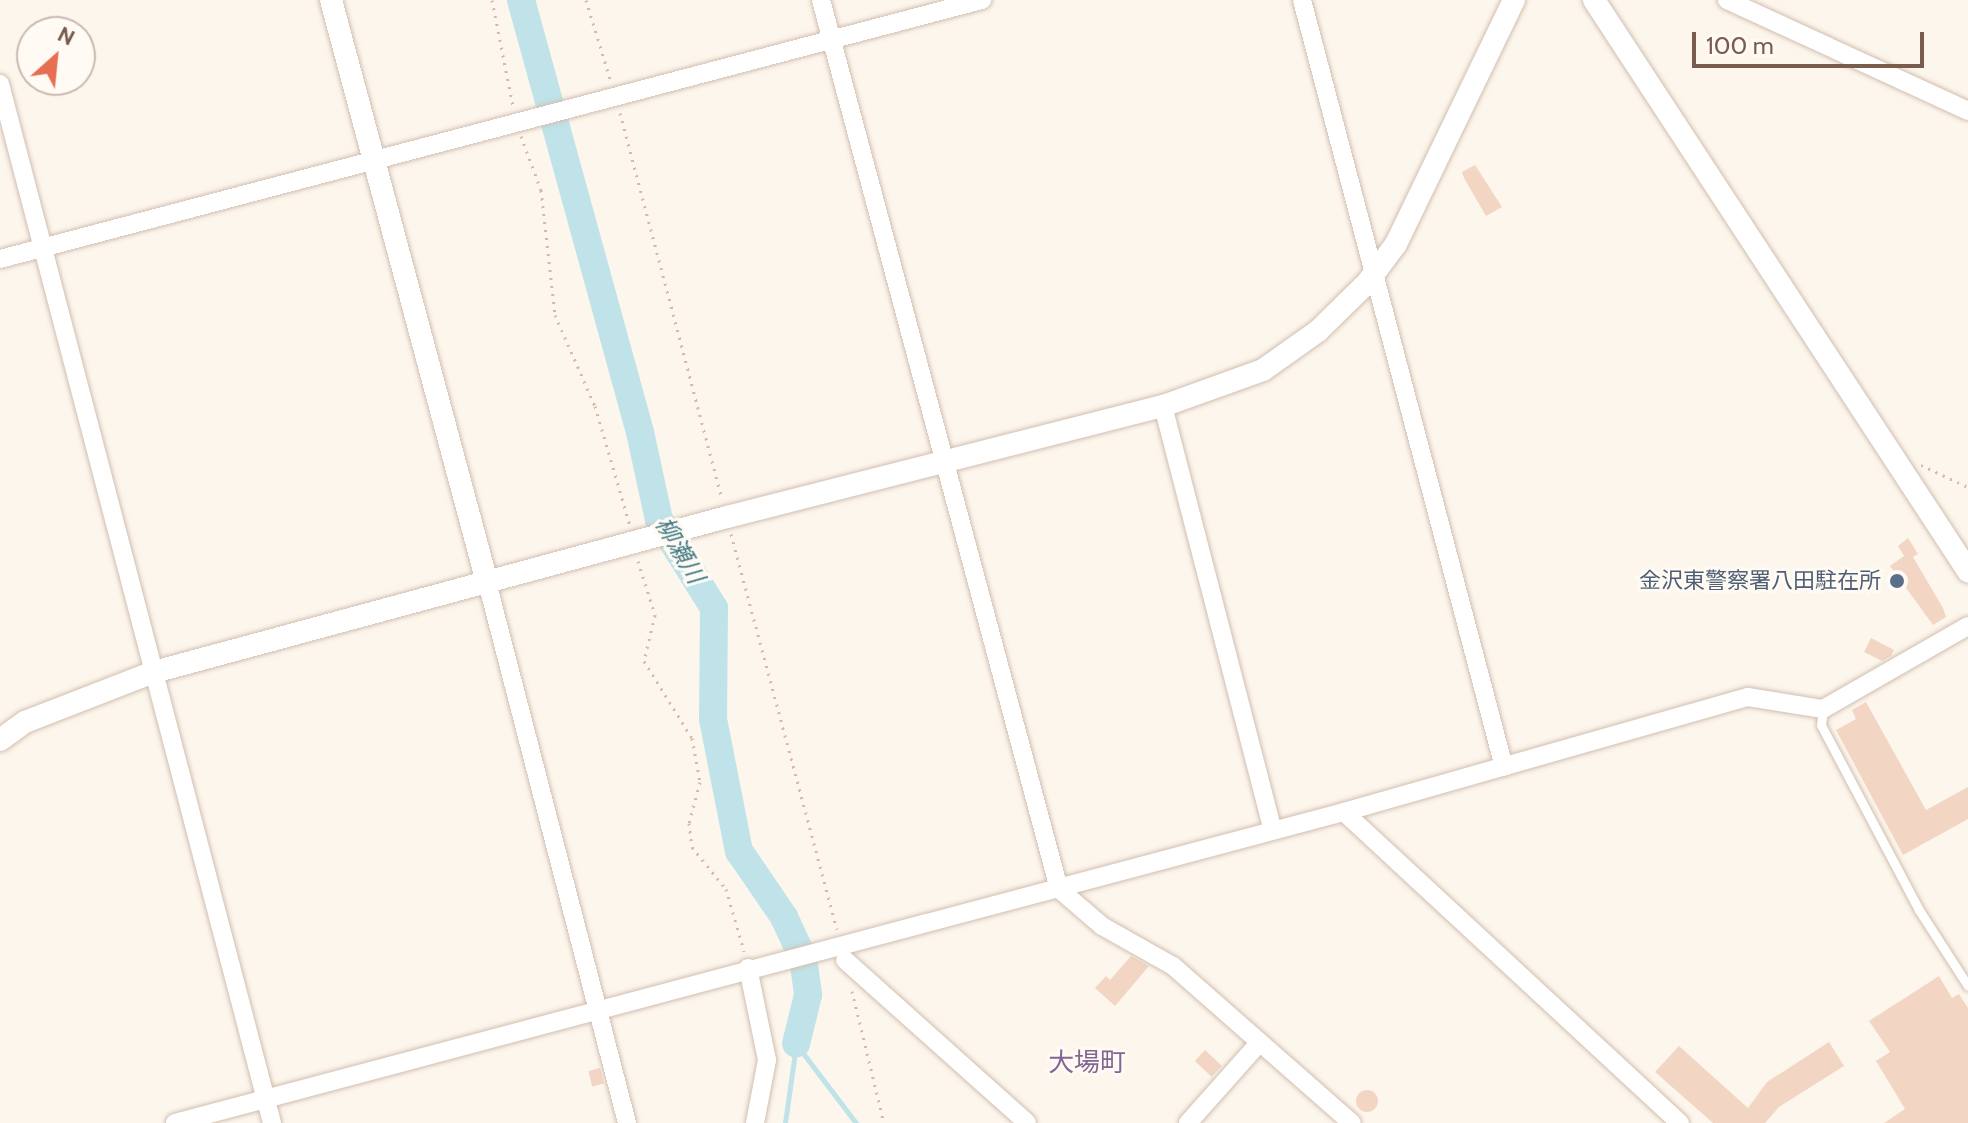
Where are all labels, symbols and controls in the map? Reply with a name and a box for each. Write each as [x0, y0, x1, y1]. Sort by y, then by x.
north arrow [16, 16, 96, 96]
scale bar [1696, 16, 1928, 66]
text: N [53, 20, 79, 52]
text: 100 m [1706, 31, 1774, 60]
water label: 柳瀬川 [650, 512, 710, 588]
place label: 金沢東警察署八田駐在所 [1639, 568, 1881, 594]
marker: 金沢東警察署八田駐在所 [1888, 572, 1906, 590]
district label: 大場町 [1048, 1047, 1126, 1079]

